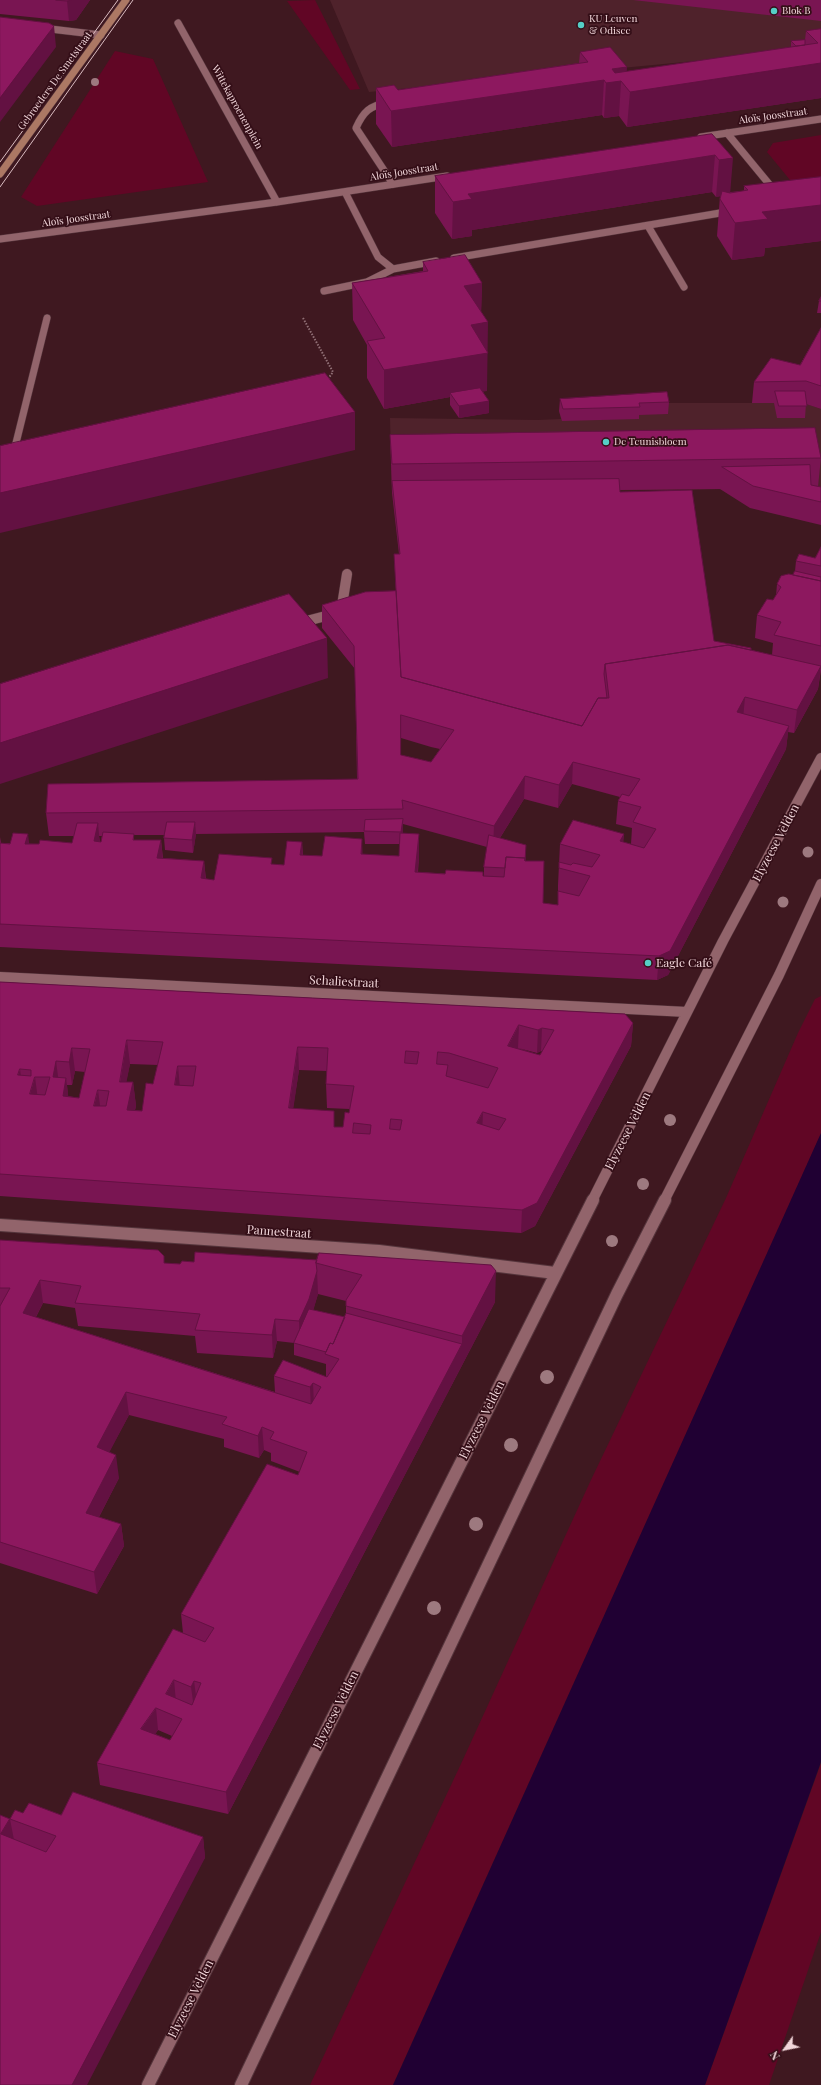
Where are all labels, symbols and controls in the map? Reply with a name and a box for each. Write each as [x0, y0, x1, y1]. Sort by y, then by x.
place label: Blok B [782, 5, 810, 17]
marker: Blok B [769, 6, 779, 16]
place label: KU Leuven & Odisee [589, 13, 637, 36]
marker: KU Leuven & Odisee [576, 20, 586, 30]
street label: Gebroeders De Smetstraat [15, 30, 95, 132]
street label: Wittekaproenenplein [209, 63, 265, 151]
street label: Aloïs Joosstraat [738, 105, 808, 127]
street label: Aloïs Joosstraat [369, 161, 439, 183]
street label: Aloïs Joosstraat [41, 208, 111, 230]
place label: De Teunisbloem [614, 436, 687, 448]
marker: De Teunisbloem [601, 437, 611, 447]
street label: Elyzeese Velden [750, 802, 802, 884]
place label: Eagle Café [656, 956, 712, 970]
marker: Eagle Café [643, 958, 653, 968]
street label: Schaliestraat [309, 973, 379, 991]
street label: Elyzeese Velden [602, 1090, 654, 1172]
street label: Pannestraat [246, 1223, 312, 1241]
street label: Elyzeese Velden [456, 1379, 508, 1461]
street label: Elyzeese Velden [310, 1669, 362, 1751]
street label: Elyzeese Velden [165, 1958, 217, 2040]
north arrow [765, 2029, 805, 2069]
text: N [766, 2048, 783, 2063]

